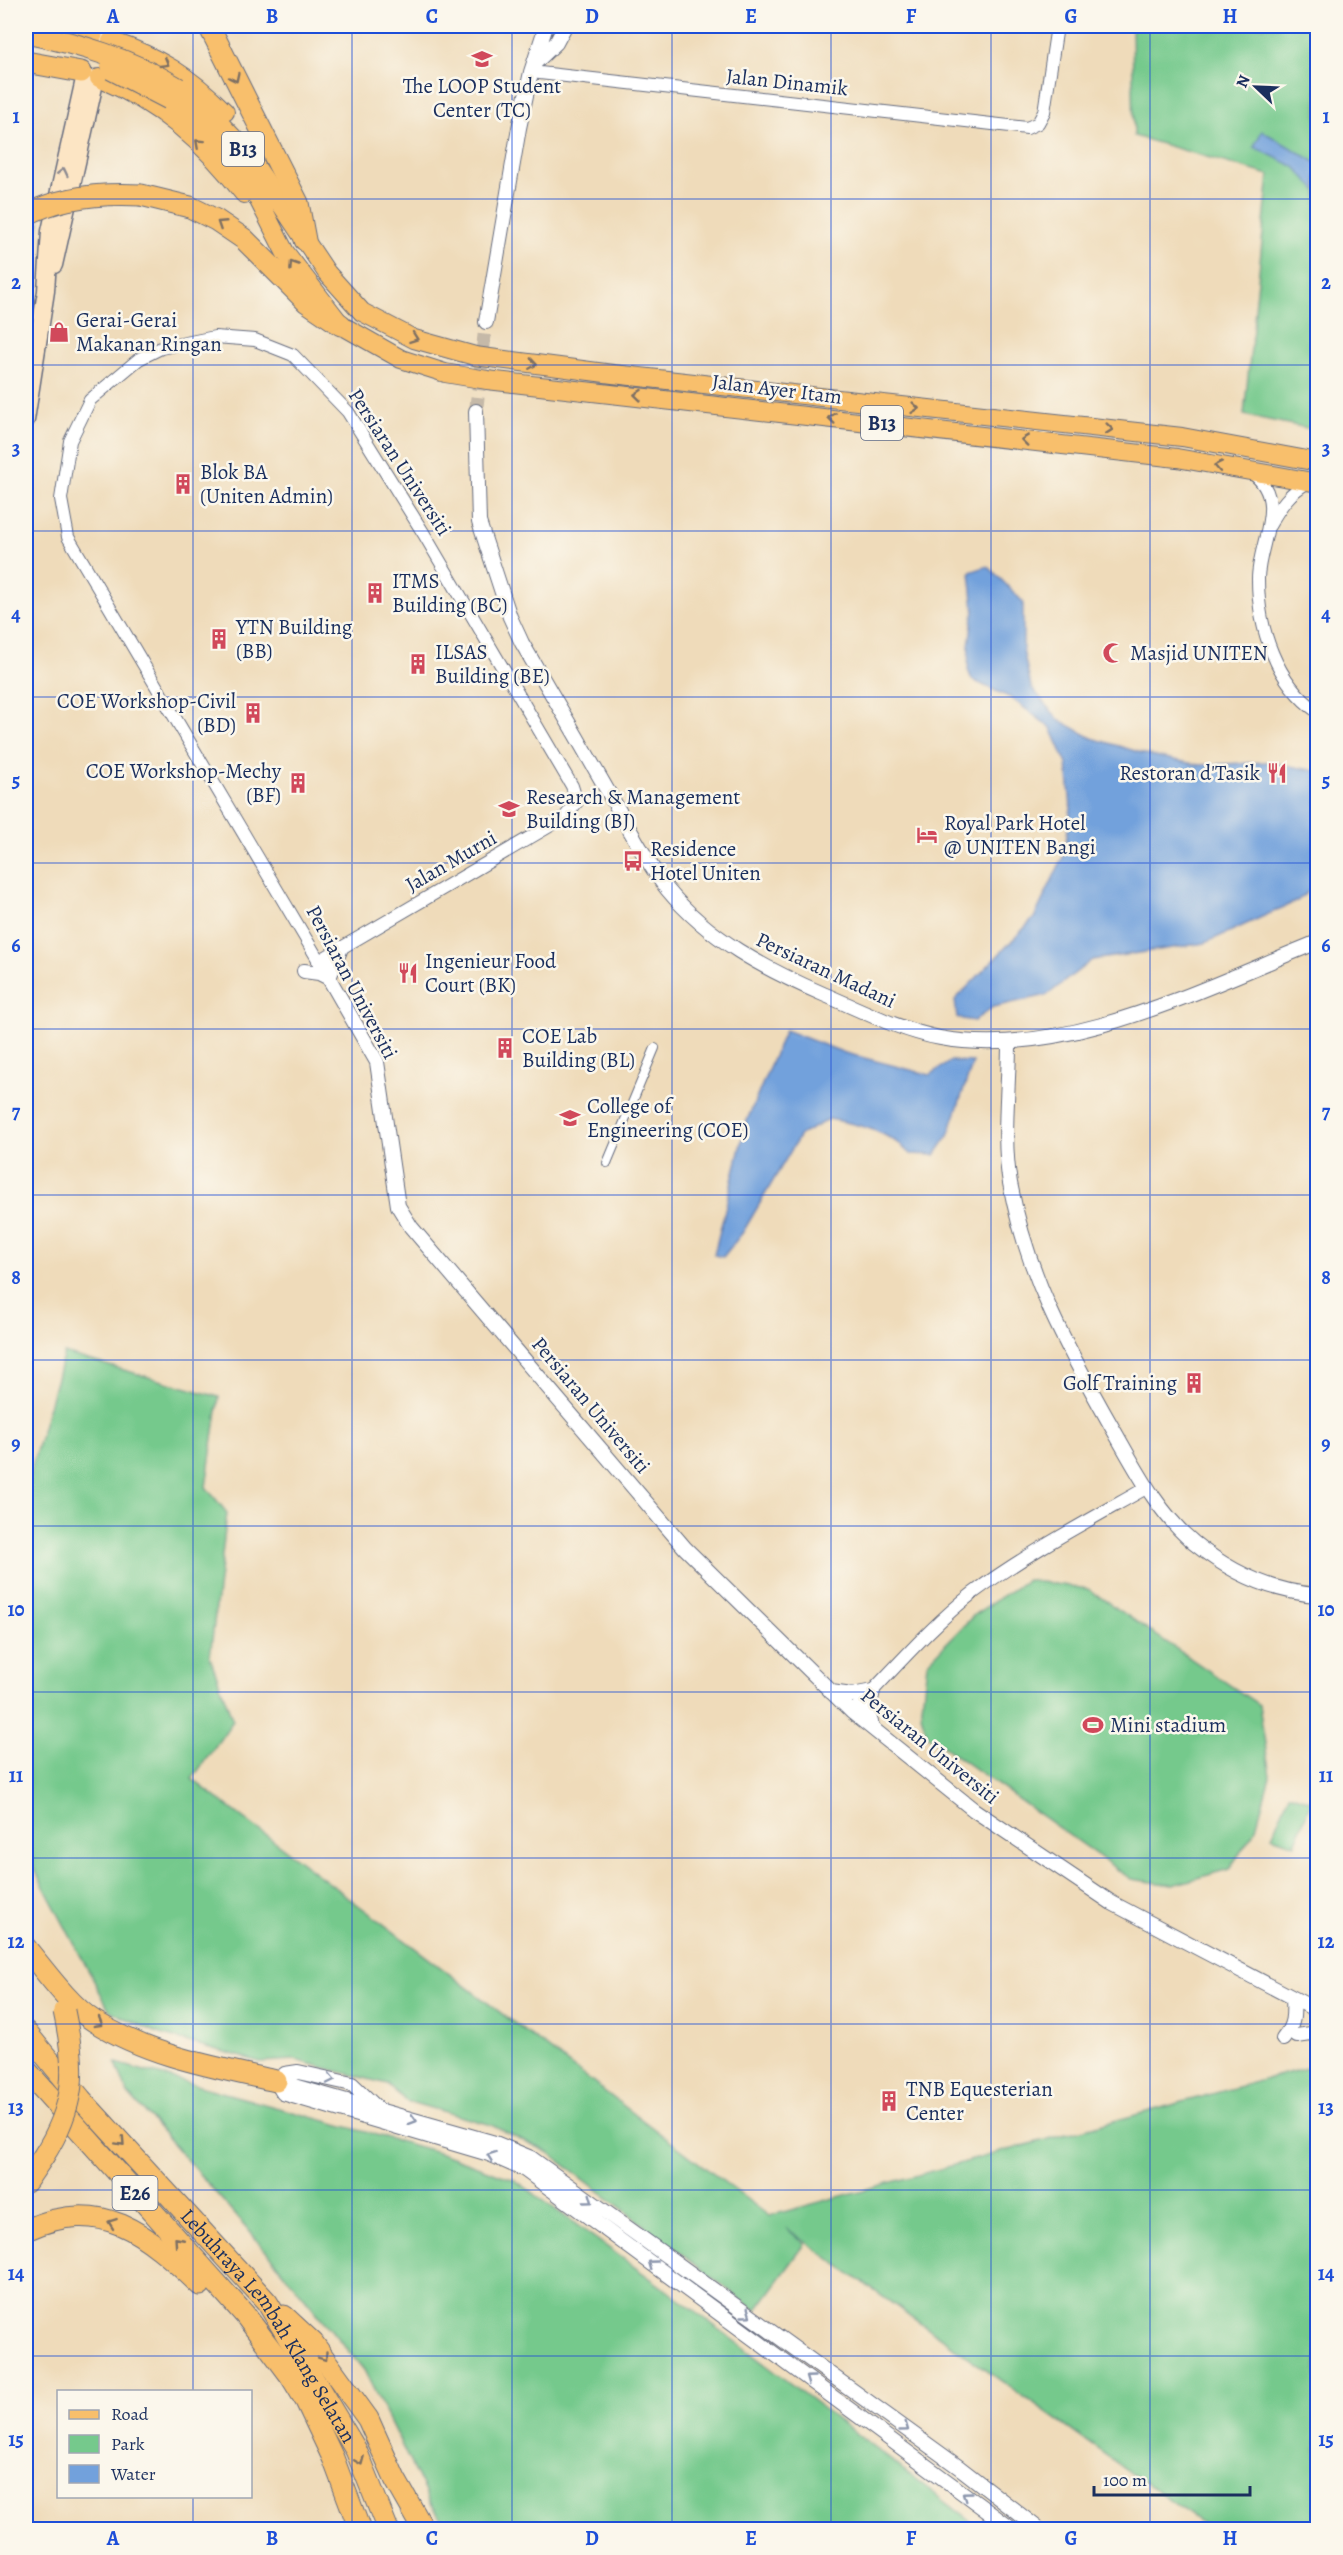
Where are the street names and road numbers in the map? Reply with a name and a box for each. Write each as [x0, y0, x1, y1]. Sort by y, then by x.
street label: Jalan Dinamik [725, 62, 850, 102]
road number: B13 [222, 132, 264, 166]
street label: Jalan Ayer Itam [710, 367, 844, 411]
street label: Persiaran Universiti [342, 383, 458, 541]
road number: B13 [861, 406, 903, 440]
street label: Jalan Murni [400, 824, 502, 898]
street label: Persiaran Universiti [300, 900, 404, 1064]
street label: Persiaran Madani [751, 925, 901, 1015]
street label: Persiaran Universiti [525, 1331, 657, 1479]
street label: Persiaran Universiti [855, 1681, 1005, 1811]
road number: E26 [112, 2176, 158, 2210]
street label: Lebuhraya Lembah Klang Selatan [174, 2202, 363, 2448]

